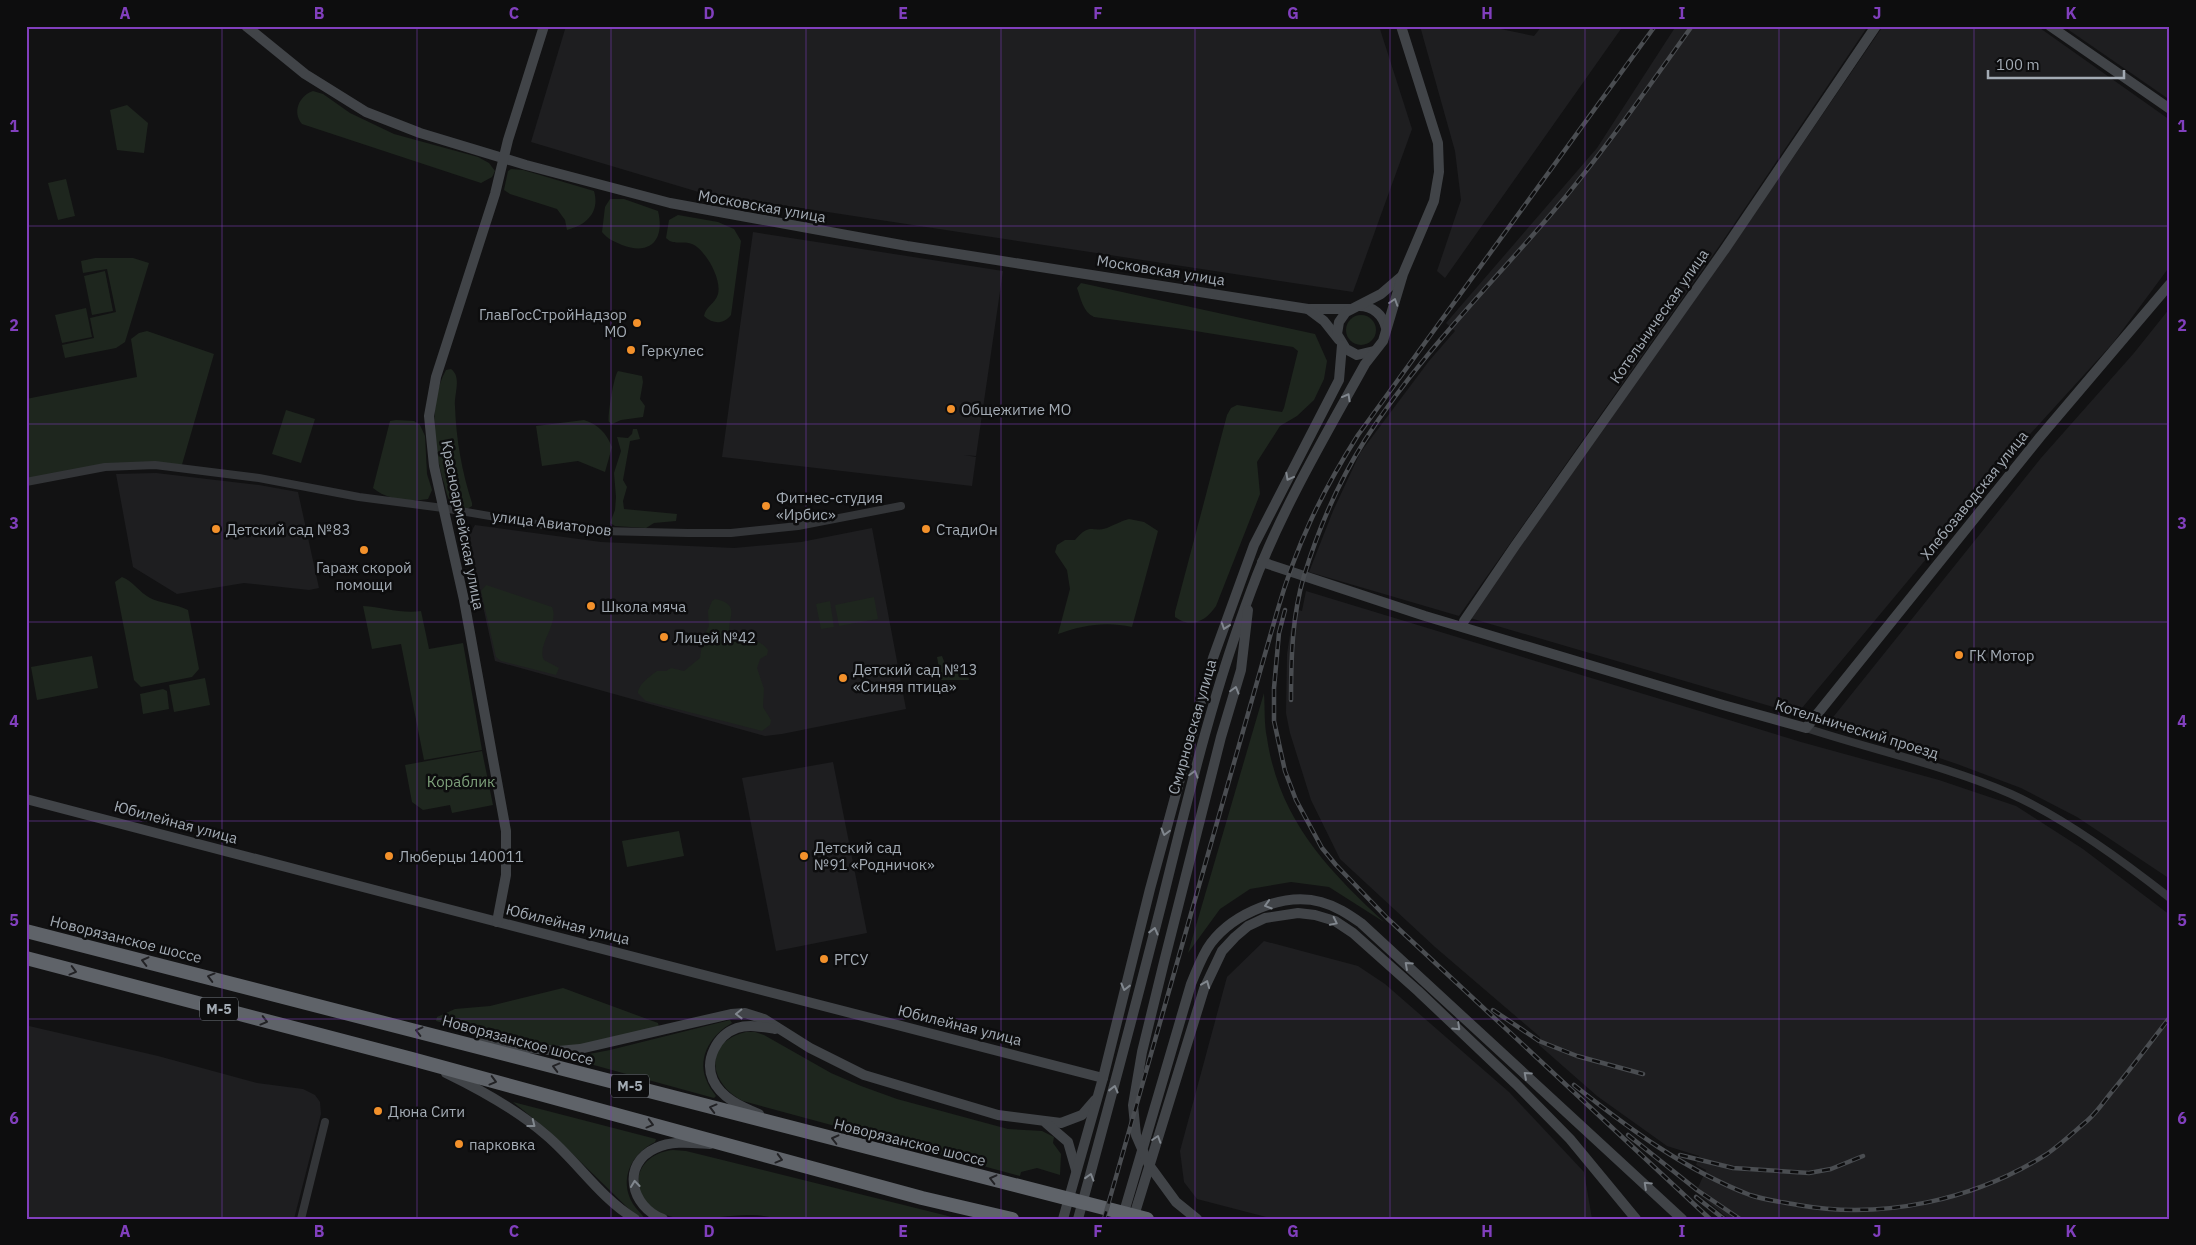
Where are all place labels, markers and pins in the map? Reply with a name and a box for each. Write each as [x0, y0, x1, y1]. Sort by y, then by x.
place label: ГлавГосСтройНадзор МО [479, 305, 627, 341]
marker: ГлавГосСтройНадзор МО [631, 317, 643, 329]
place label: Геркулес [641, 341, 704, 360]
marker: Геркулес [625, 344, 637, 356]
place label: Общежитие МО [961, 400, 1071, 419]
marker: Общежитие МО [945, 403, 957, 415]
place label: Фитнес-студия «Ирбис» [776, 488, 883, 524]
marker: Фитнес-студия «Ирбис» [760, 500, 772, 512]
place label: Детский сад №83 [226, 520, 351, 539]
place label: СтадиОн [936, 520, 998, 539]
marker: Детский сад №83 [210, 523, 222, 535]
marker: СтадиОн [920, 523, 932, 535]
marker: Гараж скорой помощи [358, 544, 370, 556]
place label: Гараж скорой помощи [316, 558, 412, 594]
place label: Школа мяча [601, 597, 686, 616]
marker: Школа мяча [585, 600, 597, 612]
place label: Лицей №42 [674, 628, 756, 647]
marker: Лицей №42 [658, 631, 670, 643]
place label: ГК Мотор [1969, 646, 2034, 665]
marker: ГК Мотор [1953, 649, 1965, 661]
place label: Детский сад №13 «Синяя птица» [853, 660, 978, 696]
marker: Детский сад №13 «Синяя птица» [837, 672, 849, 684]
place label: Детский сад №91 «Родничок» [814, 838, 935, 874]
place label: Люберцы 140011 [399, 847, 524, 866]
marker: Люберцы 140011 [383, 850, 395, 862]
marker: Детский сад №91 «Родничок» [798, 850, 810, 862]
place label: РГСУ [834, 950, 868, 969]
marker: РГСУ [818, 953, 830, 965]
place label: Дюна Сити [388, 1102, 465, 1121]
marker: Дюна Сити [372, 1105, 384, 1117]
place label: парковка [469, 1135, 535, 1154]
marker: парковка [453, 1138, 465, 1150]

